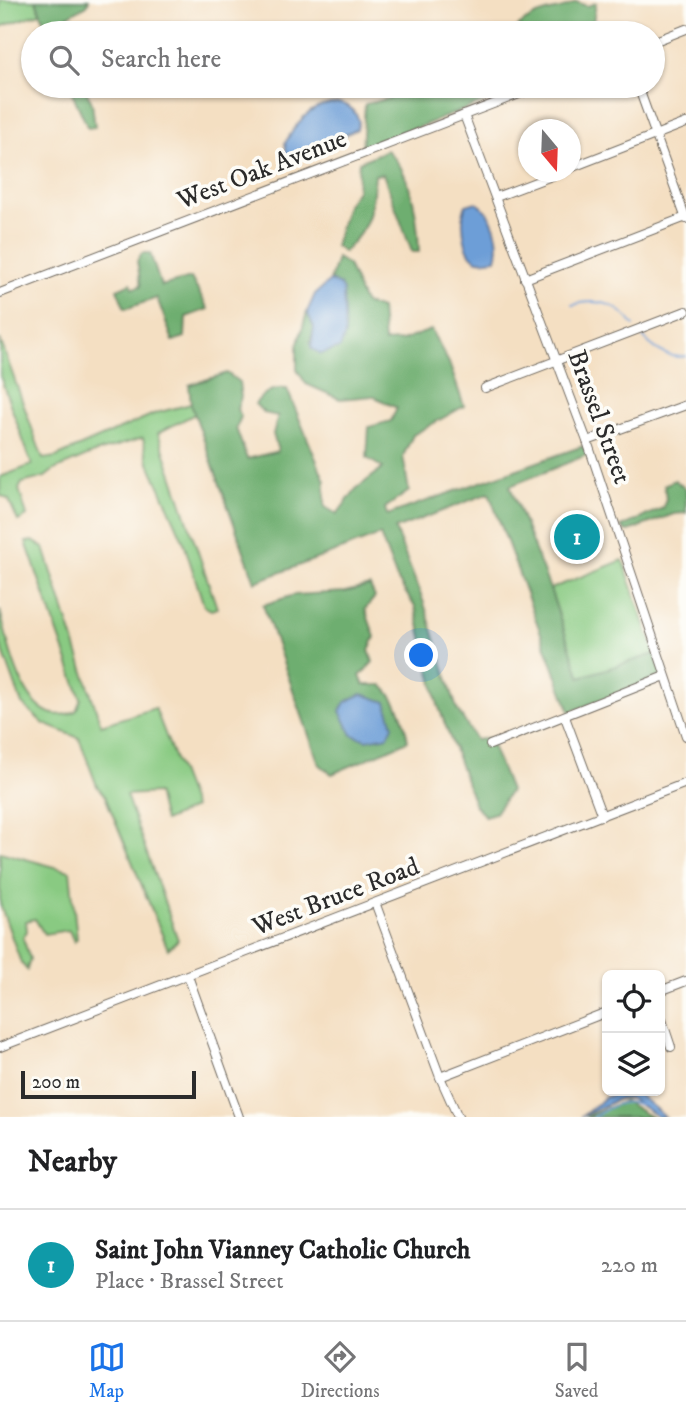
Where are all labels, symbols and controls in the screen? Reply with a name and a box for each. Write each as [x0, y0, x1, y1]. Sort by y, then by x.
search box [21, 21, 665, 98]
icon: search [45, 41, 83, 79]
text: Search here [101, 43, 221, 76]
north arrow [518, 119, 581, 182]
street label: West Oak Avenue [172, 123, 351, 218]
street label: Brassel Street [560, 346, 638, 488]
pin: 1 [554, 511, 600, 563]
your location [404, 638, 438, 672]
street label: West Bruce Road [247, 850, 424, 944]
map controls [602, 970, 665, 1096]
button: locate [602, 970, 665, 1033]
button: layers [602, 1033, 665, 1096]
scale bar [21, 1068, 196, 1100]
text: 200 m [32, 1071, 80, 1094]
text: Nearby [28, 1144, 117, 1181]
text: Saint John Vianney Catholic Church [95, 1234, 470, 1267]
text: 1 [47, 1251, 55, 1280]
text: 220 m [601, 1251, 658, 1280]
text: Place · Brassel Street [95, 1267, 284, 1296]
tab: Map [88, 1338, 126, 1403]
tab: Directions [301, 1338, 380, 1403]
tab: Saved [555, 1338, 598, 1403]

